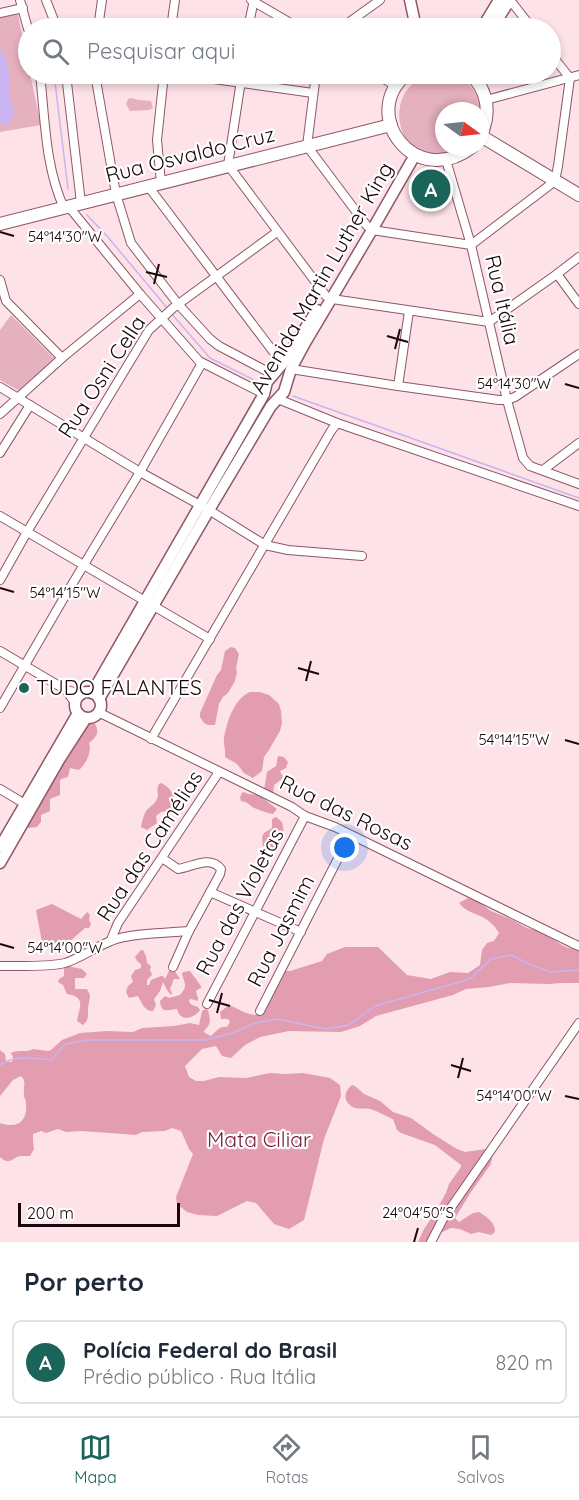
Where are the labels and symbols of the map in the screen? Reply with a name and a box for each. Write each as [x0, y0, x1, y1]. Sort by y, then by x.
north arrow [435, 102, 489, 156]
street label: Rua Osvaldo Cruz [102, 120, 277, 188]
street label: Avenida Martin Luther King [244, 157, 398, 398]
pin: A [412, 166, 450, 212]
text: 54°14'30"W [28, 227, 103, 246]
street label: Rua Itália [480, 252, 526, 347]
street label: Rua Osni Cella [52, 310, 150, 442]
text: 54°14'30"W [477, 374, 552, 393]
text: 54°14'15"W [29, 583, 101, 602]
place label: TUDO FALANTES [36, 674, 202, 700]
marker: TUDO FALANTES [17, 681, 31, 695]
text: 54°14'15"W [478, 730, 550, 749]
street label: Rua das Camélias [91, 765, 208, 926]
street label: Rua das Rosas [276, 769, 417, 855]
street label: Rua das Violetas [189, 824, 289, 979]
your location [330, 833, 359, 862]
street label: Rua Jasmim [241, 870, 319, 991]
text: 54°14'00"W [27, 938, 103, 957]
text: 54°14'00"W [476, 1086, 552, 1105]
park label: Mata Ciliar [207, 1126, 311, 1152]
scale bar [18, 1200, 180, 1228]
text: 24°04'50"S [382, 1203, 454, 1222]

